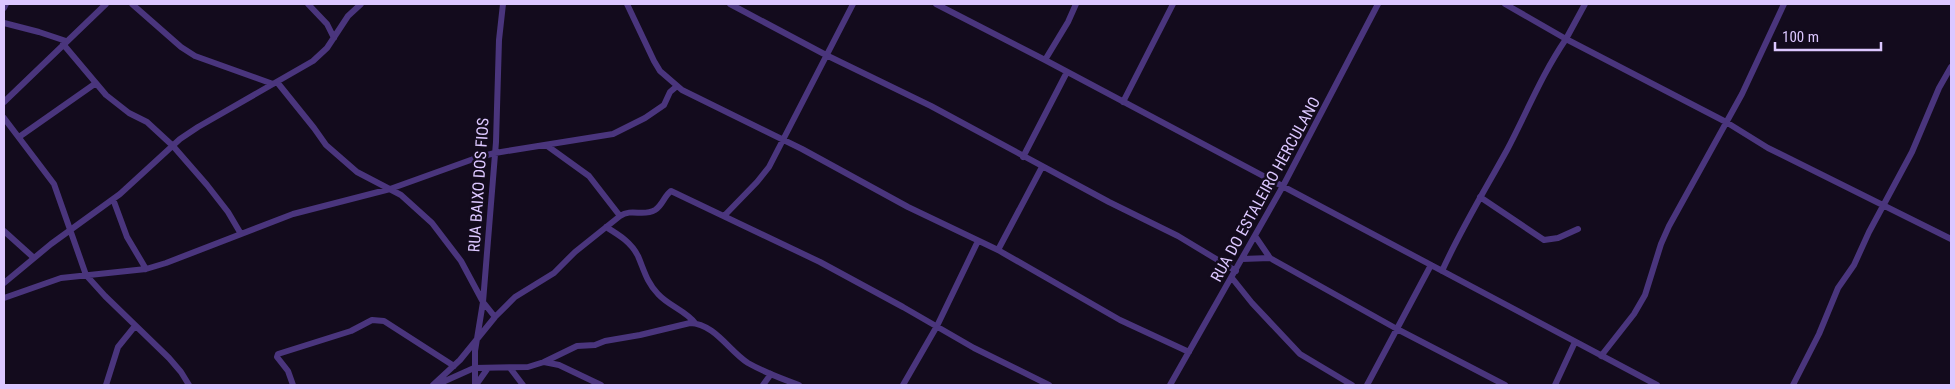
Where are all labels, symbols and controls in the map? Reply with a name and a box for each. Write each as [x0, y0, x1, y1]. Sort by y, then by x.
scale bar [1775, 20, 1881, 52]
text: 100 m [1782, 28, 1819, 46]
street label: RUA DO ESTALEIRO HERCULANO [1207, 94, 1324, 285]
street label: RUA BAIXO DOS FIOS [464, 117, 493, 253]

